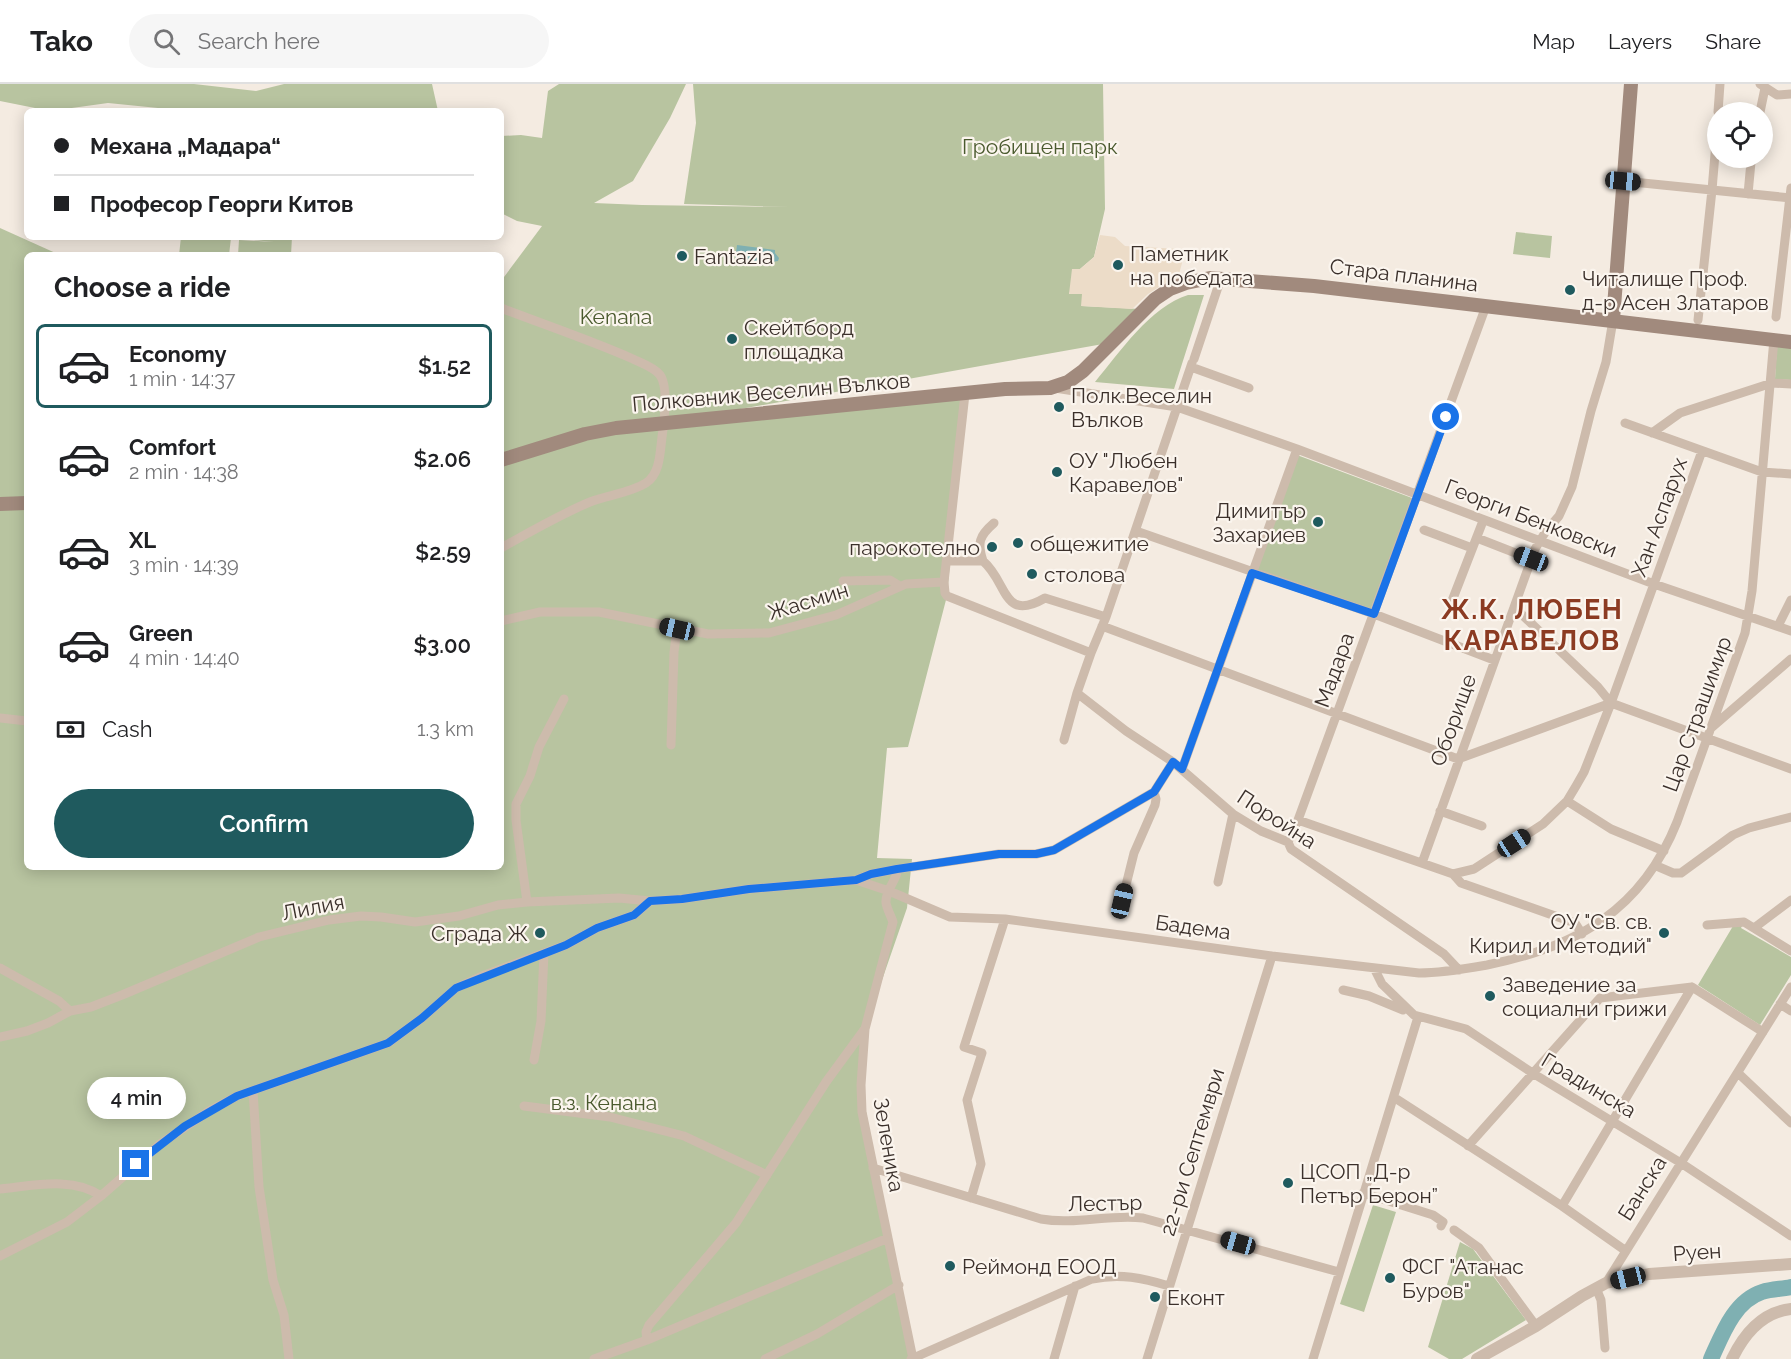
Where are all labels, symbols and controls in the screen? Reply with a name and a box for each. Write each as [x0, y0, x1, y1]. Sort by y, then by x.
search box [129, 14, 549, 68]
text: Tako [30, 25, 93, 58]
icon: search [150, 25, 183, 58]
text: Search here [198, 28, 320, 54]
text: Map [1532, 29, 1575, 54]
text: Layers [1608, 29, 1672, 54]
text: Share [1705, 29, 1761, 54]
map controls [1707, 102, 1773, 168]
button: locate [1707, 102, 1773, 168]
text: Механа „Мадара“ [90, 133, 281, 159]
park label: Гробищен парк [962, 134, 1118, 159]
car [1604, 170, 1642, 192]
text: Професор Георги Китов [90, 191, 353, 217]
place label: Паметник на победата [1130, 241, 1253, 290]
place label: Fantazia [694, 244, 773, 269]
marker: Fantazia [675, 249, 689, 263]
street label: Стара планина [1328, 253, 1480, 297]
marker: Паметник на победата [1111, 258, 1125, 272]
place label: Читалище Проф. д-р Асен Златаров [1582, 266, 1769, 315]
text: Choose a ride [54, 272, 230, 303]
marker: Читалище Проф. д-р Асен Златаров [1563, 283, 1577, 297]
park label: Kenana [580, 304, 652, 329]
place label: Скейтборд площадка [744, 315, 854, 364]
marker: Скейтборд площадка [725, 332, 739, 346]
icon: car [57, 339, 111, 393]
text: Economy [129, 341, 227, 367]
text: $1.52 [418, 353, 471, 379]
text: 1 min · 14:37 [129, 367, 236, 391]
street label: Полковник Веселин Вълков [631, 367, 911, 417]
place label: Полк.Веселин Вълков [1071, 383, 1212, 432]
marker: Полк.Веселин Вълков [1052, 400, 1066, 414]
route start [1432, 403, 1459, 430]
icon: car [57, 432, 111, 486]
text: Comfort [129, 434, 216, 460]
text: $2.06 [414, 446, 471, 472]
place label: ОУ "Любен Каравелов" [1069, 448, 1183, 497]
street label: Хан Аспарух [1626, 454, 1692, 580]
text: 2 min · 14:38 [129, 460, 239, 484]
marker: ОУ "Любен Каравелов" [1050, 465, 1064, 479]
street label: Георги Бенковски [1441, 474, 1621, 562]
place label: Димитър Захариев [1212, 498, 1306, 547]
marker: Димитър Захариев [1311, 515, 1325, 529]
icon: car [57, 525, 111, 579]
text: XL [129, 527, 156, 553]
place label: общежитие [1030, 531, 1149, 556]
place label: парокотелно [849, 535, 980, 560]
marker: общежитие [1011, 536, 1025, 550]
text: $2.59 [415, 539, 471, 565]
marker: парокотелно [985, 540, 999, 554]
car [1511, 544, 1551, 574]
text: 3 min · 14:39 [129, 553, 239, 577]
place label: столова [1044, 562, 1125, 587]
marker: столова [1025, 567, 1039, 581]
street label: Жасмин [765, 577, 851, 625]
district label: Ж.К. ЛЮБЕН КАРАВЕЛОВ [1441, 594, 1623, 656]
car [657, 616, 697, 642]
icon: car [57, 618, 111, 672]
text: Green [129, 620, 193, 646]
street label: Мадара [1309, 629, 1359, 711]
text: $3.00 [413, 632, 471, 658]
street label: Цар Страшимир [1657, 633, 1737, 795]
text: 4 min · 14:40 [129, 646, 240, 670]
street label: Оборище [1425, 671, 1481, 769]
icon: cash [54, 713, 87, 746]
text: Cash [102, 716, 153, 742]
text: 1.3 km [417, 717, 474, 741]
street label: Поройна [1233, 784, 1321, 854]
button: Confirm [54, 789, 474, 858]
car [1494, 826, 1534, 860]
car [1109, 881, 1135, 921]
street label: Лилия [280, 889, 346, 925]
street label: Бадема [1154, 909, 1232, 945]
place label: ОУ "Св. св. Кирил и Методий" [1469, 909, 1652, 958]
place label: Сграда Ж [431, 921, 528, 946]
marker: Сграда Ж [533, 926, 547, 940]
marker: ОУ "Св. св. Кирил и Методий" [1657, 926, 1671, 940]
place label: Заведение за социални грижи [1502, 972, 1667, 1021]
marker: Заведение за социални грижи [1483, 989, 1497, 1003]
street label: Градинска [1537, 1047, 1641, 1123]
street label: 22-ри Септември [1155, 1065, 1229, 1239]
callout: 4 min [86, 1077, 186, 1119]
text: 4 min [111, 1086, 162, 1110]
park label: в.з. Кенана [551, 1090, 657, 1115]
street label: Зеленика [868, 1096, 910, 1194]
route end [122, 1150, 149, 1177]
street label: Банска [1613, 1151, 1671, 1225]
place label: ЦСОП „Д-р Петър Берон” [1300, 1159, 1438, 1208]
marker: ЦСОП „Д-р Петър Берон” [1281, 1176, 1295, 1190]
street label: Лестър [1068, 1190, 1142, 1216]
car [1218, 1229, 1258, 1257]
street label: Руен [1672, 1238, 1722, 1266]
place label: Реймонд ЕООД [962, 1254, 1117, 1279]
place label: ФСГ "Атанас Буров" [1402, 1254, 1524, 1303]
marker: Реймонд ЕООД [943, 1259, 957, 1273]
car [1608, 1265, 1648, 1291]
marker: ФСГ "Атанас Буров" [1383, 1271, 1397, 1285]
place label: Еконт [1167, 1285, 1225, 1310]
marker: Еконт [1148, 1290, 1162, 1304]

